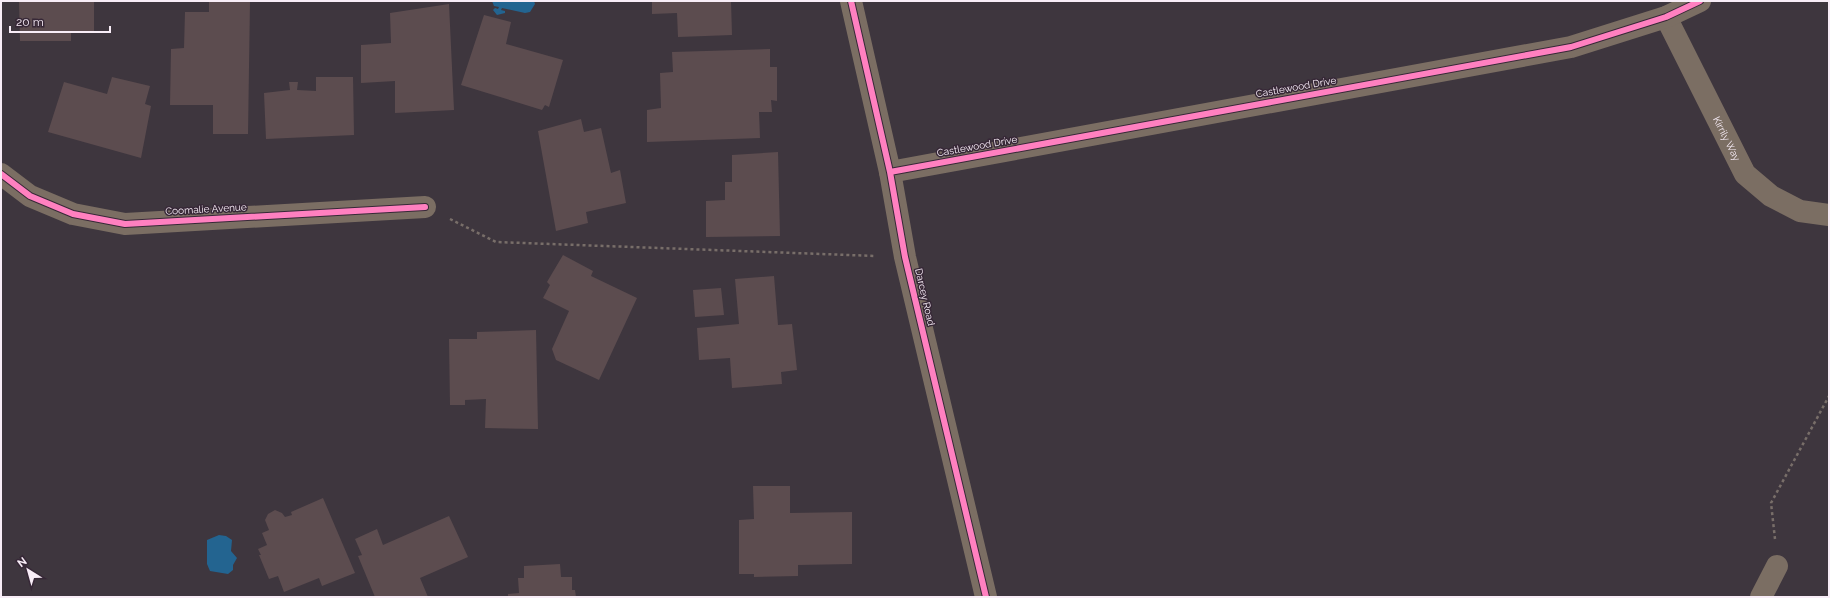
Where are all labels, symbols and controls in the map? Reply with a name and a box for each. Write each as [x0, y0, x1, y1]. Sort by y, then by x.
scale bar [10, 8, 110, 34]
text: 20 m [16, 15, 44, 29]
street label: Castlewood Drive [1255, 74, 1337, 99]
street label: Kirrily Way [1711, 114, 1743, 163]
street label: Castlewood Drive [936, 133, 1018, 158]
street label: Coomalie Avenue [165, 201, 247, 217]
street label: Darcey Road [913, 267, 937, 327]
north arrow [8, 550, 48, 590]
text: N [15, 555, 30, 570]

